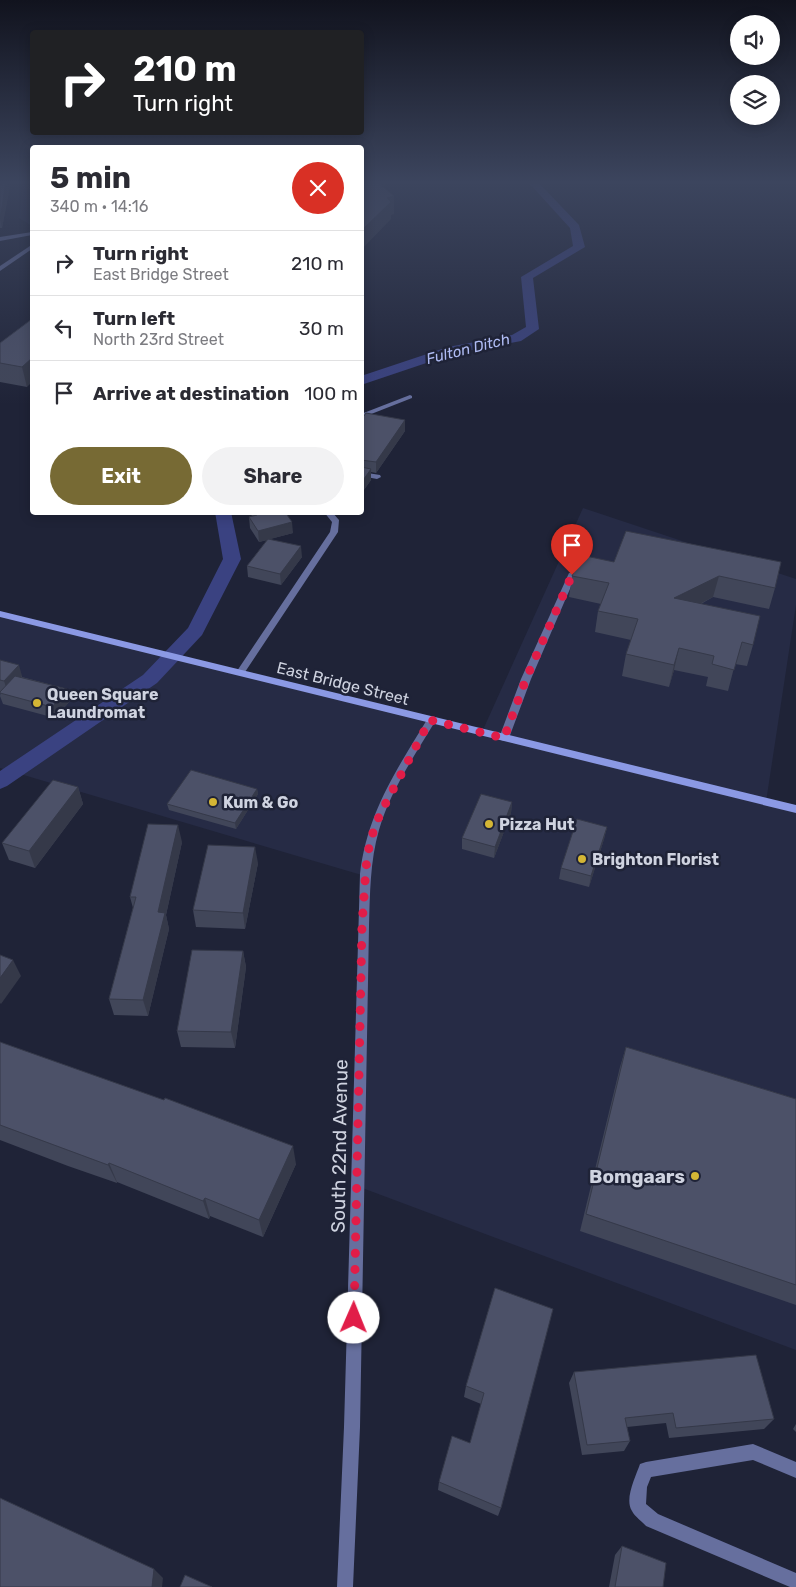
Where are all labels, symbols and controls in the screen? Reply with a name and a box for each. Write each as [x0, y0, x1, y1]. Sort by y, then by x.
map controls [730, 15, 780, 125]
button: sound [730, 15, 780, 65]
text: 210 m [133, 48, 236, 90]
icon: right [50, 50, 115, 115]
button: layers [730, 75, 780, 125]
text: Turn right [133, 90, 233, 117]
text: 5 min [50, 160, 131, 196]
button: close [292, 162, 344, 214]
text: 340 m · 14:16 [50, 197, 148, 216]
text: Turn right [93, 242, 188, 265]
icon: right [50, 249, 78, 277]
text: 210 m [291, 252, 344, 275]
text: East Bridge Street [93, 265, 229, 284]
text: Turn left [93, 307, 175, 330]
icon: left [50, 314, 78, 342]
text: 30 m [299, 317, 344, 340]
text: North 23rd Street [93, 330, 224, 349]
water label: Fulton Ditch [424, 330, 512, 368]
icon: arrive [50, 379, 78, 407]
text: Arrive at destination [93, 382, 289, 405]
text: 100 m [304, 382, 358, 405]
button: Exit [50, 447, 192, 505]
button: Share [202, 447, 344, 505]
pin [551, 524, 593, 575]
icon: arrive [558, 531, 586, 559]
street label: East Bridge Street [275, 658, 411, 709]
place label: Queen Square Laundromat [47, 685, 158, 722]
marker: Queen Square Laundromat [31, 697, 43, 709]
place label: Kum & Go [223, 793, 298, 812]
marker: Kum & Go [207, 796, 219, 808]
place label: Pizza Hut [499, 815, 575, 834]
marker: Pizza Hut [483, 818, 495, 830]
place label: Brighton Florist [592, 850, 719, 869]
marker: Brighton Florist [576, 853, 588, 865]
street label: South 22nd Avenue [326, 1059, 353, 1233]
place label: Bomgaars [589, 1165, 685, 1188]
marker: Bomgaars [689, 1170, 701, 1182]
position arrow [327, 1291, 379, 1343]

